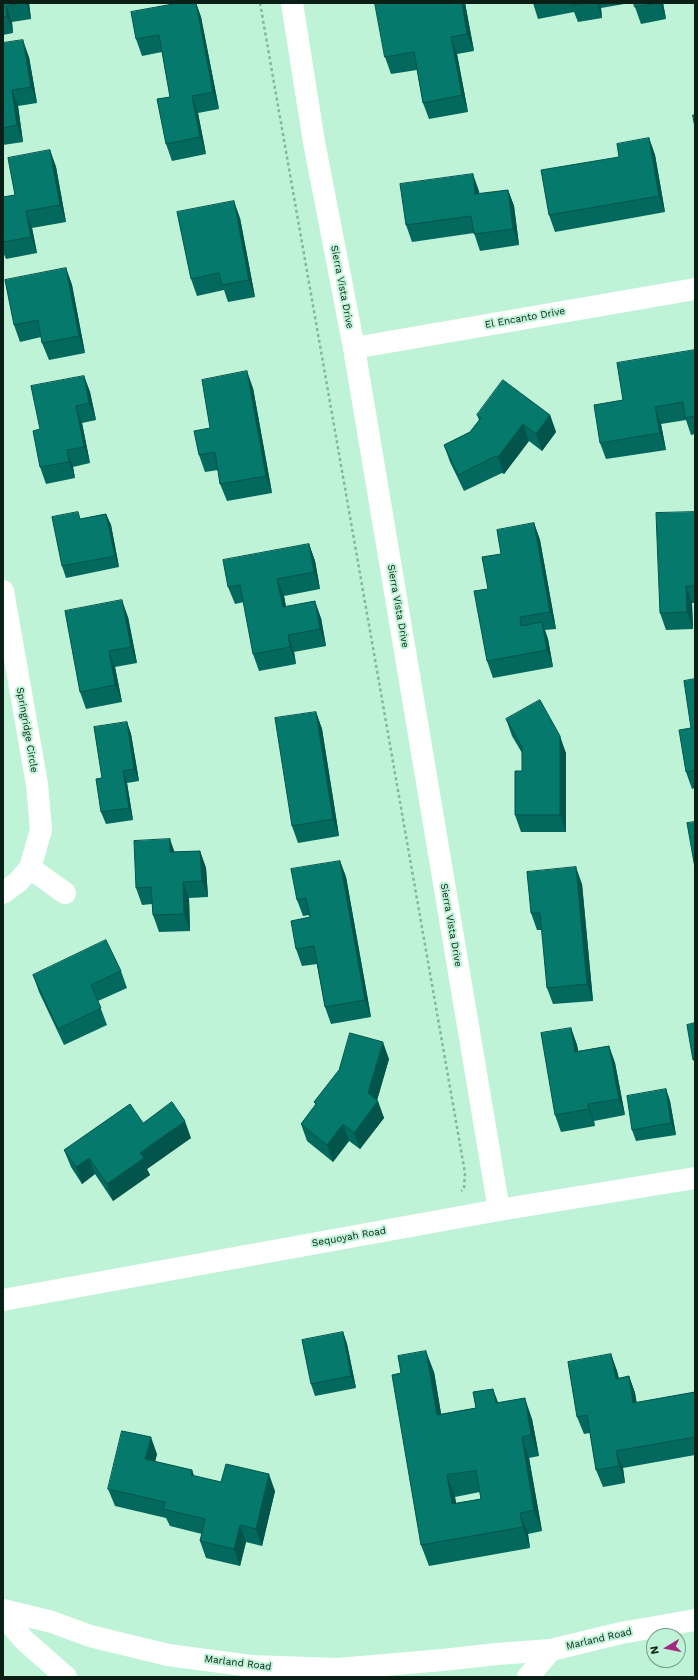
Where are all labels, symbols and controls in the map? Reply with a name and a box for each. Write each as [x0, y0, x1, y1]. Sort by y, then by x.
street label: Sierra Vista Drive [328, 244, 356, 330]
street label: El Encanto Drive [484, 305, 566, 331]
street label: Sierra Vista Drive [385, 563, 411, 649]
street label: Springridge Circle [14, 686, 40, 774]
street label: Sierra Vista Drive [438, 882, 464, 968]
street label: Sequoyah Road [311, 1225, 387, 1249]
street label: Marland Road [565, 1626, 633, 1652]
north arrow [646, 1628, 686, 1668]
text: N [648, 1645, 662, 1655]
street label: Marland Road [204, 1653, 272, 1673]

